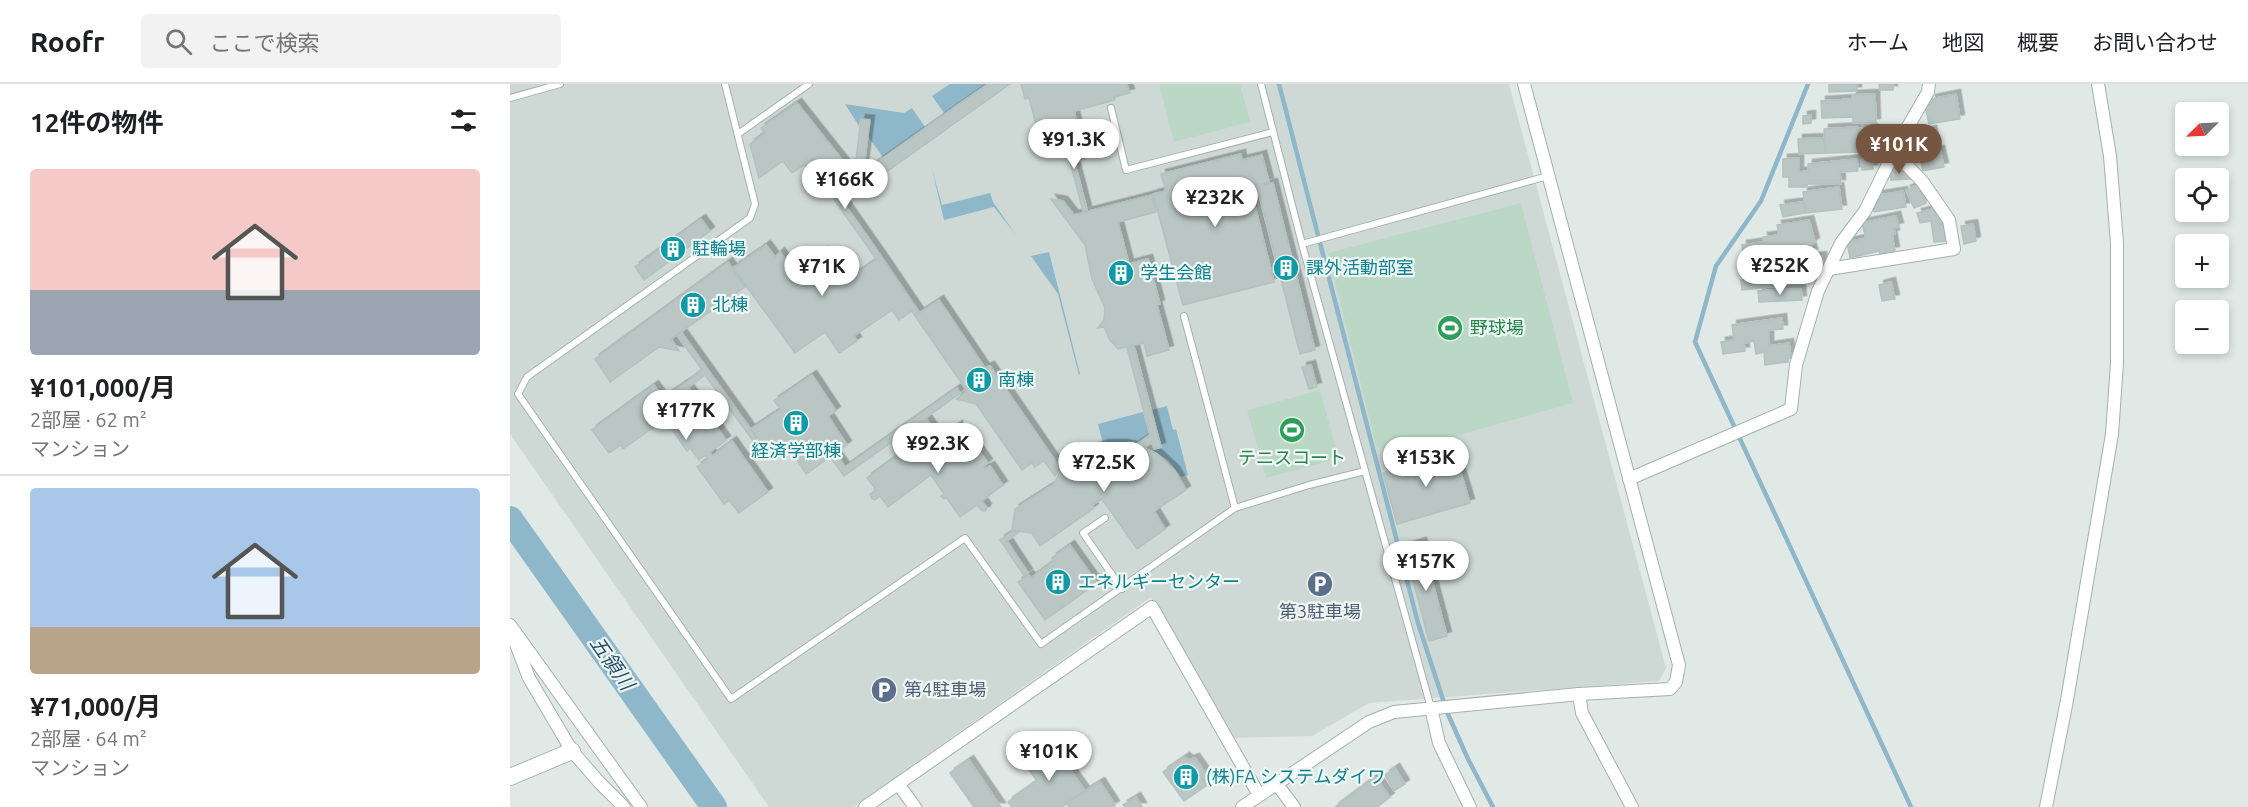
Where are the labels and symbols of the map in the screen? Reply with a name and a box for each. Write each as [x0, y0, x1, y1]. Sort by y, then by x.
north arrow [2175, 102, 2229, 156]
pin: ¥91.3K [1025, 119, 1123, 170]
pin: ¥101K [1857, 124, 1941, 175]
pin: ¥166K [803, 159, 887, 210]
pin: ¥232K [1173, 177, 1257, 228]
building icon: 駐輪場 [658, 234, 688, 264]
place label: 駐輪場 [692, 238, 746, 258]
pin: ¥252K [1738, 245, 1822, 296]
pin: ¥71K [786, 246, 858, 297]
building icon: 課外活動部室 [1271, 253, 1301, 283]
place label: 課外活動部室 [1306, 257, 1414, 277]
building icon: 学生会館 [1106, 258, 1136, 288]
place label: 学生会館 [1140, 262, 1212, 282]
building icon: 北棟 [678, 290, 708, 320]
place label: 北棟 [712, 294, 748, 314]
sports icon: 野球場 [1435, 313, 1465, 343]
place label: 野球場 [1470, 317, 1524, 337]
building icon: 南棟 [964, 365, 994, 395]
place label: 南棟 [998, 369, 1034, 389]
pin: ¥177K [644, 390, 728, 441]
building icon: 経済学部棟 [781, 408, 811, 438]
sports icon: テニスコート [1277, 415, 1307, 445]
pin: ¥92.3K [889, 423, 987, 474]
pin: ¥153K [1384, 437, 1468, 488]
place label: 経済学部棟 [751, 440, 841, 460]
pin: ¥72.5K [1055, 442, 1153, 493]
place label: テニスコート [1238, 447, 1346, 467]
pin: ¥157K [1384, 541, 1468, 592]
building icon: エネルギーセンター [1043, 567, 1073, 597]
parking icon: 第3駐車場 [1305, 569, 1335, 599]
place label: エネルギーセンター [1078, 571, 1240, 591]
place label: 第3駐車場 [1279, 601, 1361, 621]
water label: 五領川 [586, 632, 640, 696]
parking icon: 第4駐車場 [869, 675, 899, 705]
place label: 第4駐車場 [904, 679, 986, 699]
pin: ¥101K [1007, 731, 1091, 782]
building icon: (株)FA システムダイワ [1171, 762, 1201, 792]
place label: (株)FA システムダイワ [1206, 766, 1385, 787]

